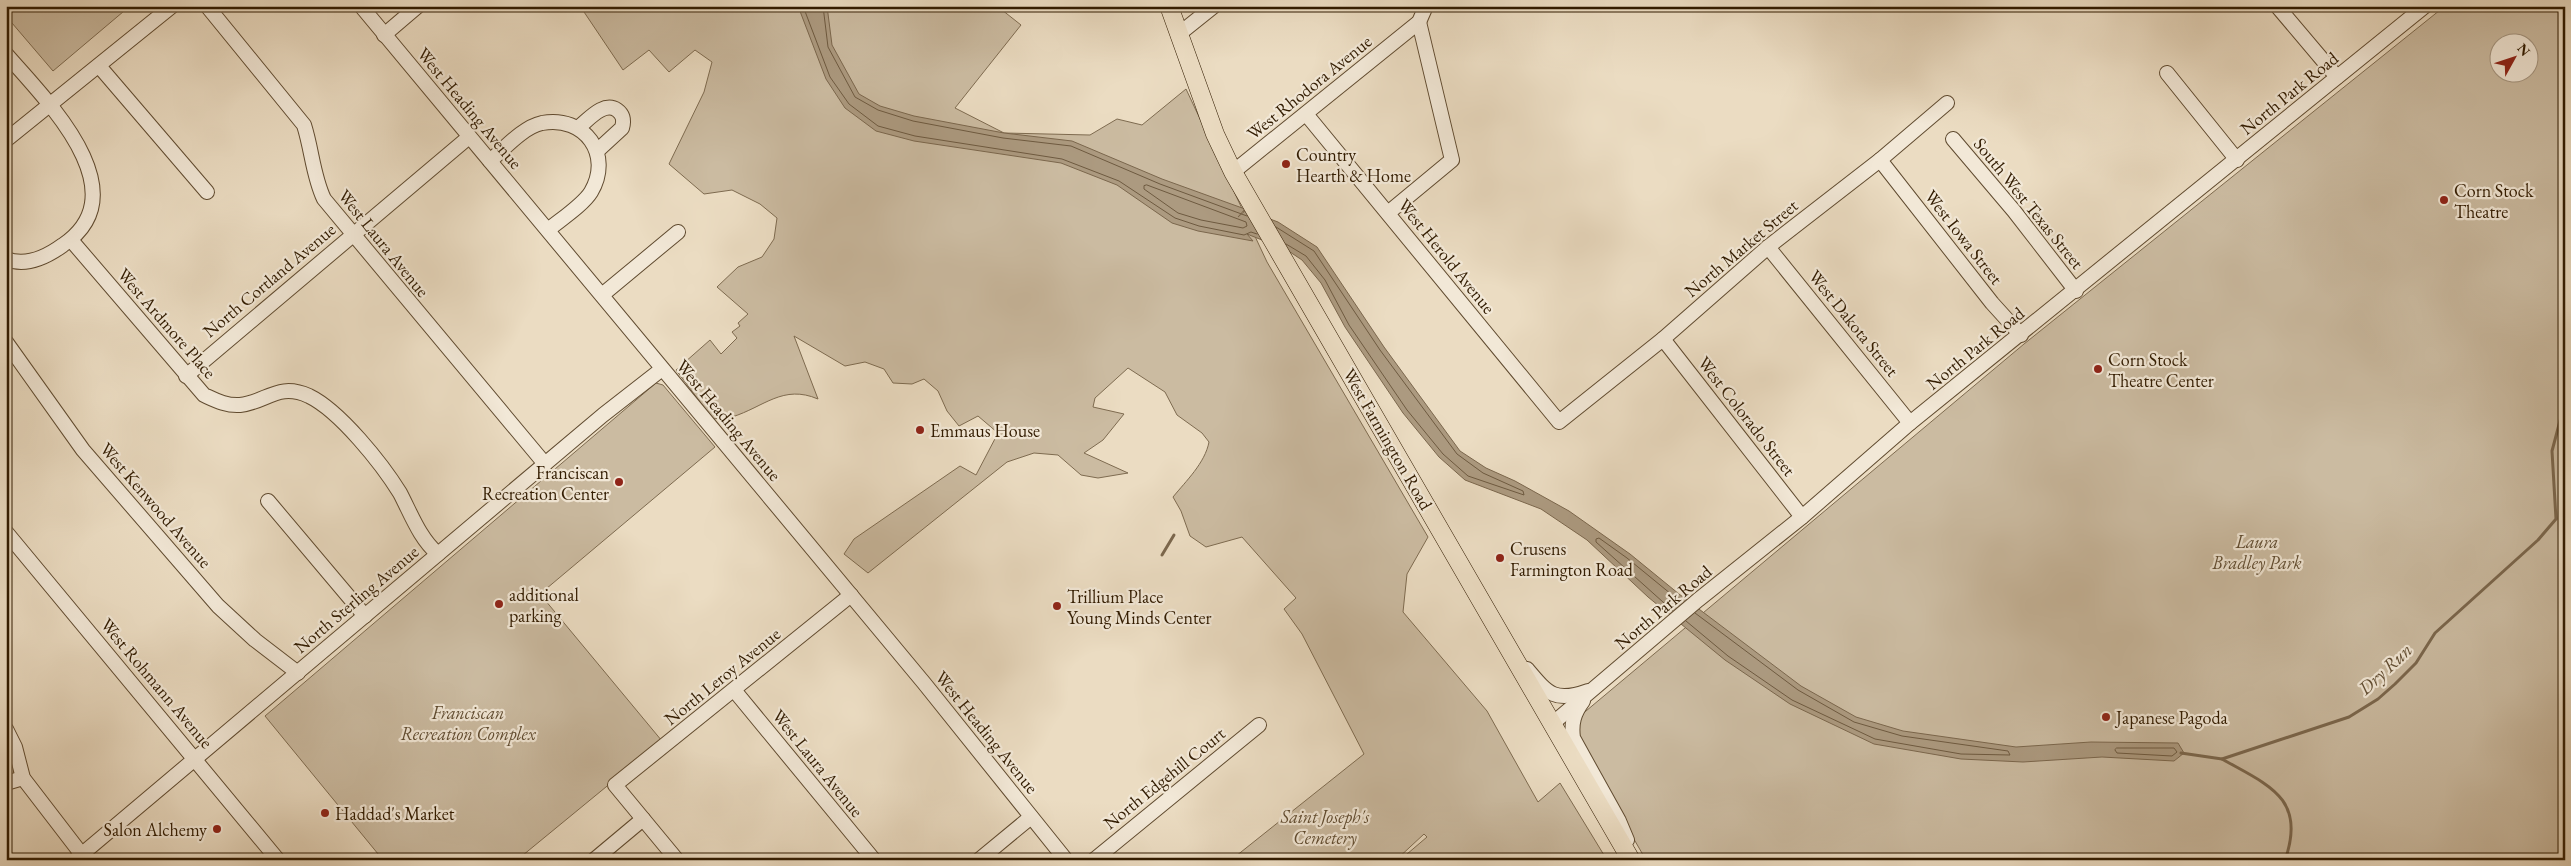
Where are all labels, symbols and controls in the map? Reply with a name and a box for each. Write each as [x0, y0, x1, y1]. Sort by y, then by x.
street label: West Rhodora Avenue [1242, 30, 1376, 144]
north arrow [2488, 32, 2538, 82]
text: N [2513, 40, 2535, 60]
street label: West Heading Avenue [412, 43, 528, 173]
street label: North Park Road [2235, 46, 2343, 140]
street label: South West Texas Street [1969, 133, 2089, 274]
place label: Country Hearth & Home [1296, 143, 1411, 187]
marker: Country Hearth & Home [1280, 158, 1292, 170]
place label: Corn Stock Theatre [2454, 179, 2534, 223]
street label: West Laura Avenue [333, 184, 435, 302]
street label: West Iowa Street [1920, 185, 2008, 289]
street label: West Herold Avenue [1393, 194, 1501, 318]
street label: North Market Street [1680, 194, 1803, 302]
marker: Corn Stock Theatre [2438, 194, 2450, 206]
street label: North Cortland Avenue [198, 218, 340, 342]
street label: West Ardmore Place [113, 263, 221, 383]
street label: West Dakota Street [1804, 265, 1904, 381]
street label: North Park Road [1921, 301, 2029, 395]
place label: Corn Stock Theatre Center [2108, 348, 2214, 392]
street label: West Colorado Street [1693, 351, 1801, 481]
street label: West Heading Avenue [671, 355, 787, 485]
marker: Corn Stock Theatre Center [2092, 363, 2104, 375]
street label: West Farmington Road [1338, 364, 1438, 515]
place label: Emmaus House [930, 419, 1040, 442]
marker: Emmaus House [914, 424, 926, 436]
street label: West Kenwood Avenue [95, 437, 217, 573]
place label: Franciscan Recreation Center [482, 461, 609, 505]
marker: Franciscan Recreation Center [613, 476, 625, 488]
park label: Laura Bradley Park [2211, 530, 2302, 575]
place label: Crusens Farmington Road [1510, 537, 1634, 581]
street label: North Sterling Avenue [289, 540, 423, 658]
marker: Crusens Farmington Road [1494, 552, 1506, 564]
street label: North Park Road [1610, 559, 1717, 654]
place label: additional parking [509, 583, 579, 627]
place label: Trillium Place Young Minds Center [1067, 585, 1212, 629]
marker: additional parking [493, 598, 505, 610]
marker: Trillium Place Young Minds Center [1051, 600, 1063, 612]
street label: West Rohmann Avenue [96, 613, 218, 753]
street label: North Leroy Avenue [659, 622, 785, 730]
water label: Dry Run [2352, 638, 2417, 701]
street label: West Heading Avenue [930, 666, 1044, 798]
park label: Franciscan Recreation Complex [400, 701, 537, 746]
street label: West Laura Avenue [767, 704, 869, 822]
place label: Japanese Pagoda [2114, 706, 2228, 729]
marker: Japanese Pagoda [2100, 711, 2112, 723]
street label: North Edgehill Court [1098, 722, 1230, 834]
place label: Haddad's Market [335, 802, 455, 825]
park label: Saint Joseph's Cemetery [1280, 805, 1370, 850]
marker: Haddad's Market [319, 807, 331, 819]
place label: Salon Alchemy [104, 818, 207, 841]
marker: Salon Alchemy [211, 823, 223, 835]

